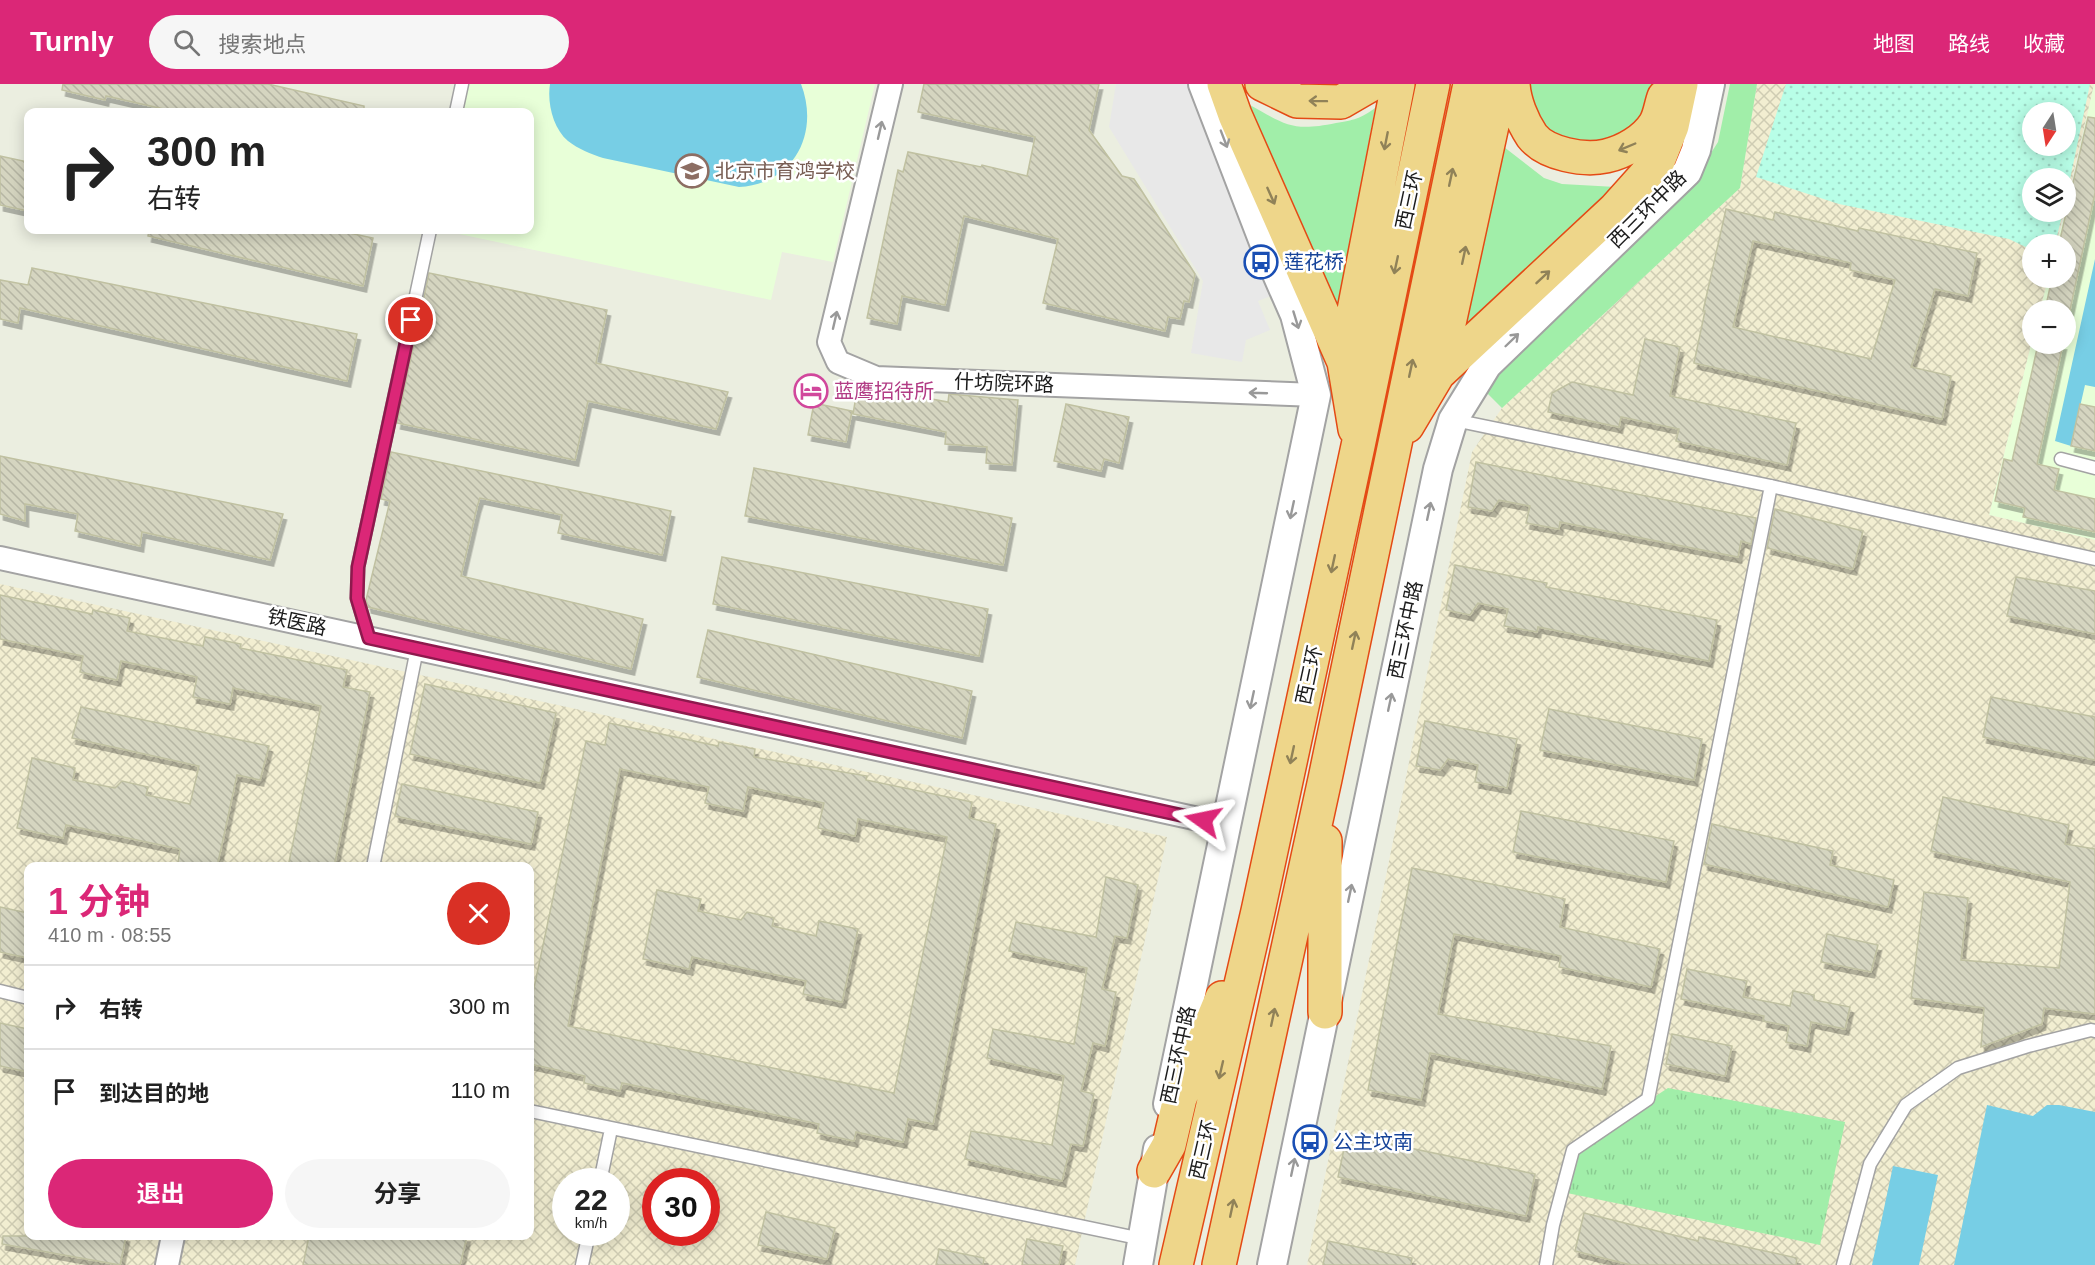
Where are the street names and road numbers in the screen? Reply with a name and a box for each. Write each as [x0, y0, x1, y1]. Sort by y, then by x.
street label: 西三环中路 [1604, 166, 1690, 252]
street label: 西三环 [1392, 168, 1426, 232]
street label: 什坊院环路 [954, 370, 1054, 396]
street label: 西三环中路 [1384, 579, 1426, 681]
street label: 铁医路 [265, 605, 329, 639]
street label: 西三环 [1292, 643, 1326, 707]
street label: 西三环中路 [1157, 1004, 1199, 1106]
street label: 西三环 [1186, 1118, 1220, 1182]

